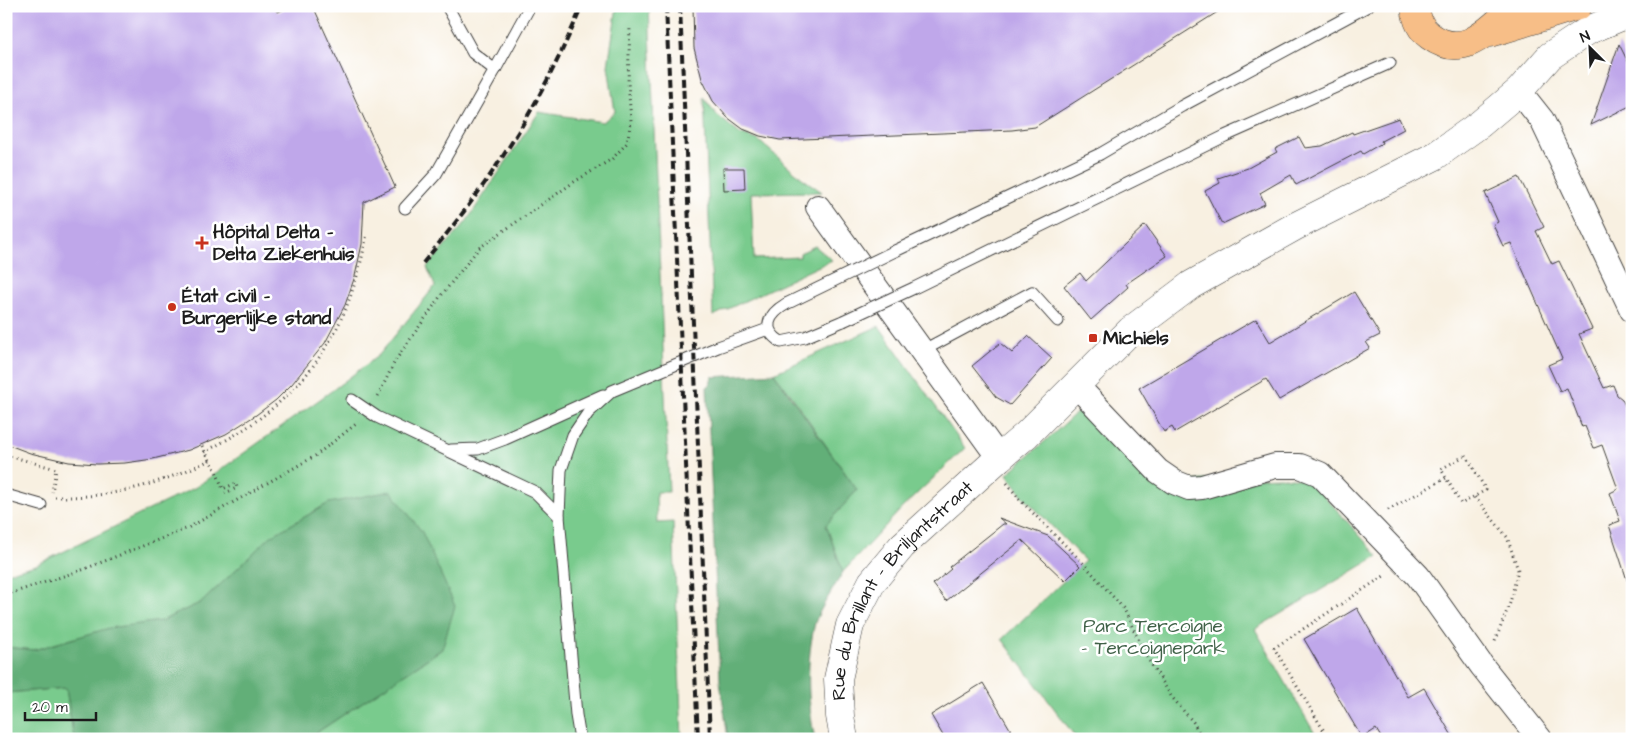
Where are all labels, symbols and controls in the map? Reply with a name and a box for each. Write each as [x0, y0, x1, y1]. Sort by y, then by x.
north arrow [1566, 22, 1616, 72]
text: N [1577, 26, 1593, 48]
place label: Hôpital Delta - Delta Ziekenhuis [213, 219, 355, 268]
marker: Hôpital Delta - Delta Ziekenhuis [195, 236, 209, 250]
place label: État civil - Burgerlijke stand [182, 283, 331, 333]
marker: État civil - Burgerlijke stand [166, 301, 178, 313]
place label: Michiels [1103, 325, 1169, 352]
marker: Michiels [1087, 332, 1099, 344]
street label: Rue du Brillant - Briljantstraat [824, 474, 979, 701]
park label: Parc Tercoigne - Tercoignepark [1081, 613, 1225, 663]
scale bar [25, 690, 96, 722]
text: 20 m [32, 697, 68, 718]

